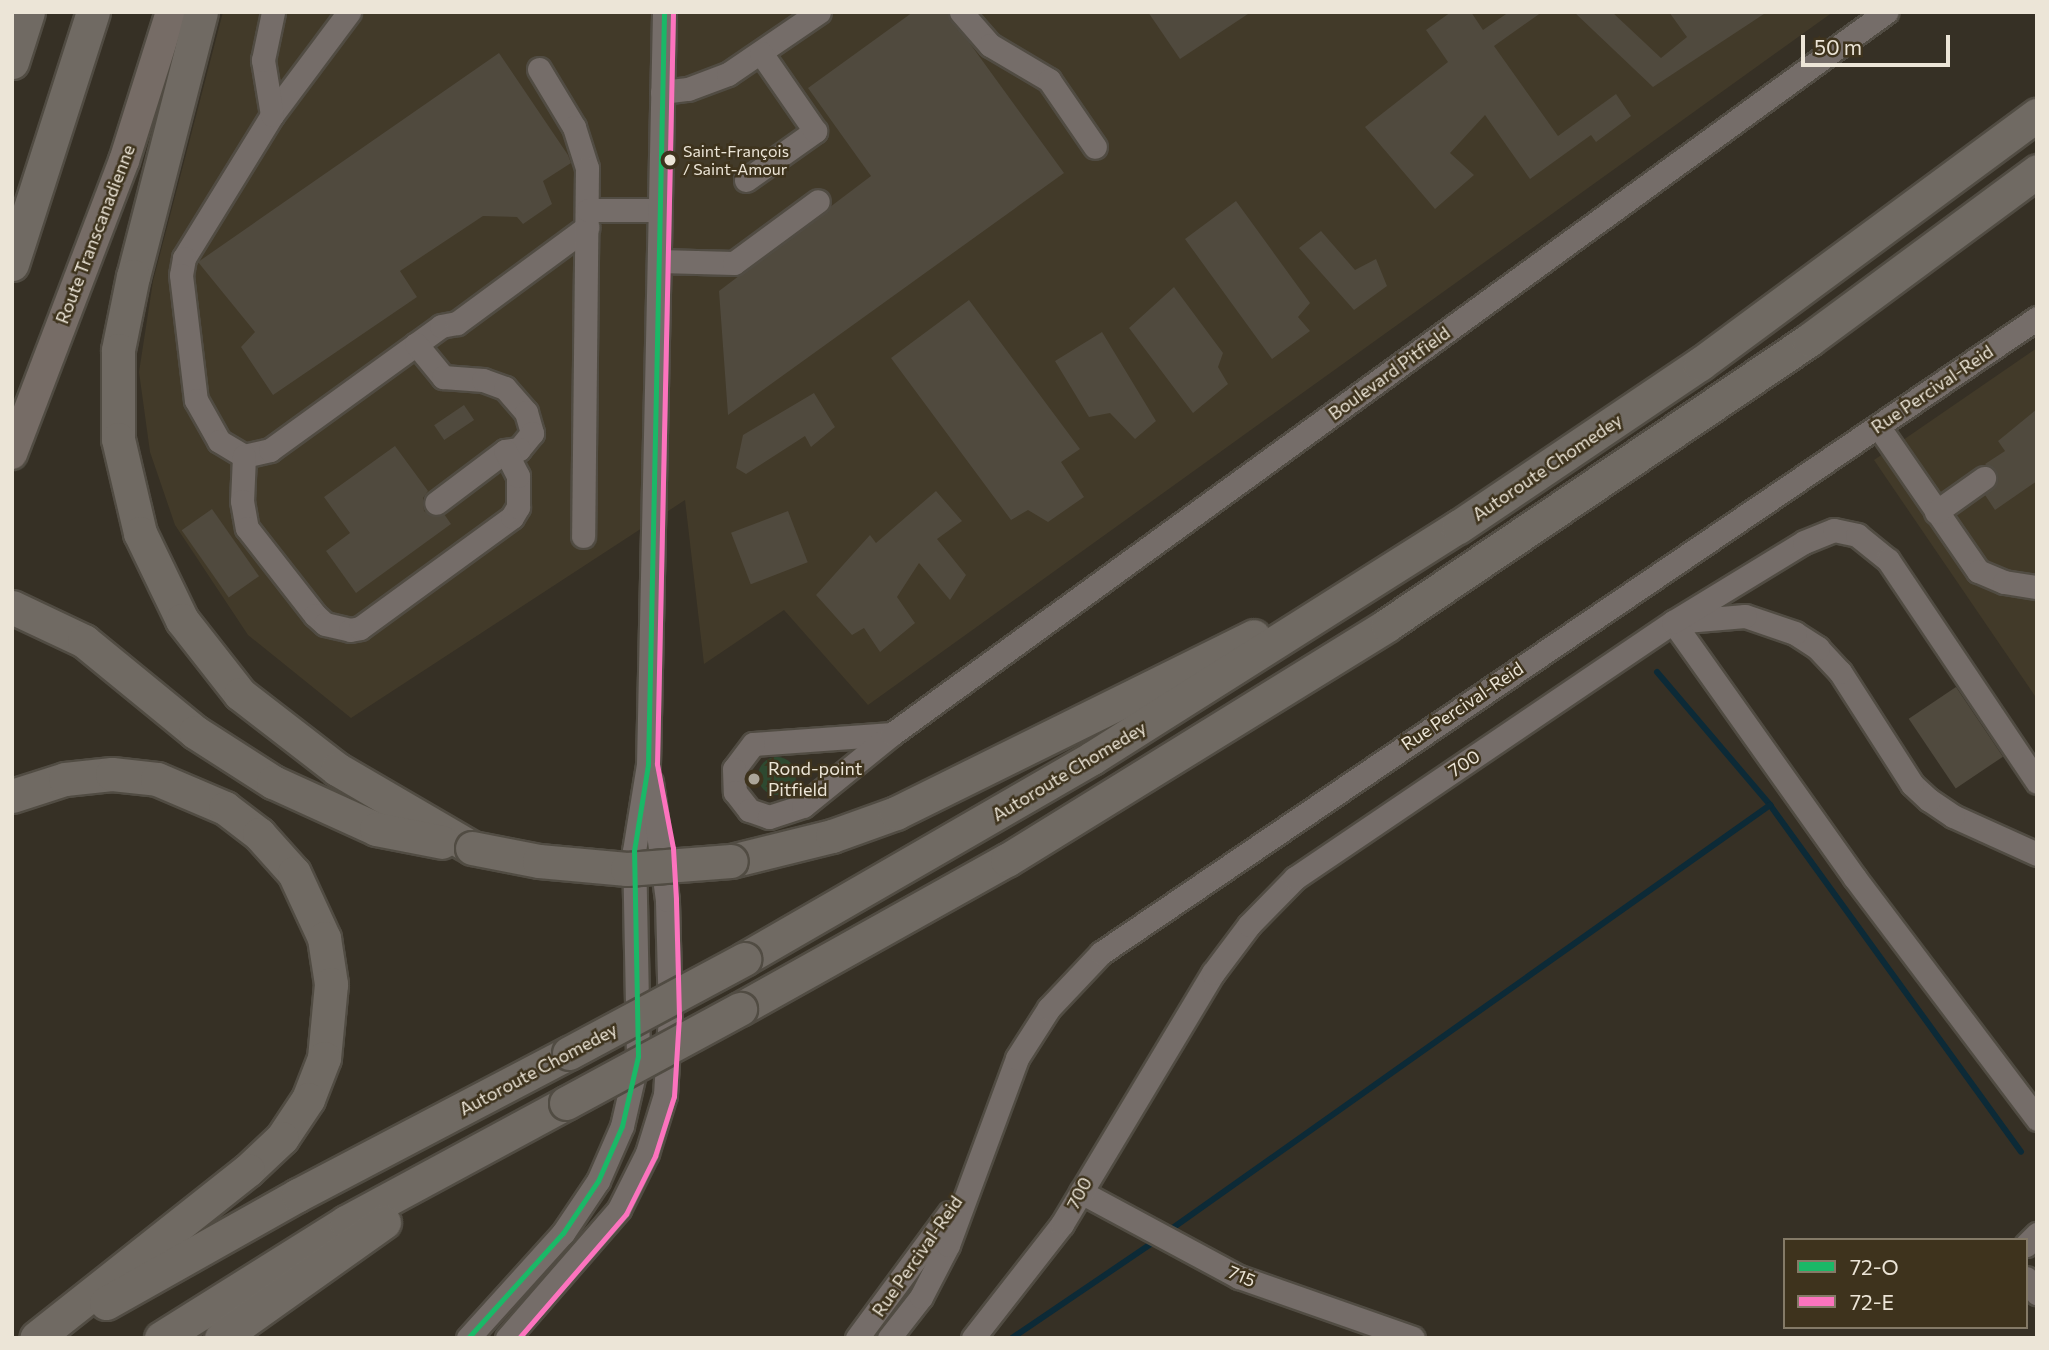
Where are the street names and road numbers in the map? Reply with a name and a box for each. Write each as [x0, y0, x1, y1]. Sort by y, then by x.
street label: Route Transcanadienne [51, 141, 139, 327]
street label: Boulevard Pitfield [1324, 322, 1454, 424]
street label: Rue Percival-Reid [1867, 340, 1997, 438]
street label: Autoroute Chomedey [1468, 409, 1626, 525]
street label: Rue Percival-Reid [1397, 657, 1527, 755]
street label: Autoroute Chomedey [988, 716, 1150, 826]
street label: 700 [1444, 745, 1484, 781]
street label: Autoroute Chomedey [455, 1018, 621, 1120]
street label: 700 [1062, 1173, 1096, 1213]
street label: Rue Percival-Reid [867, 1191, 967, 1321]
street label: 715 [1225, 1261, 1259, 1291]

